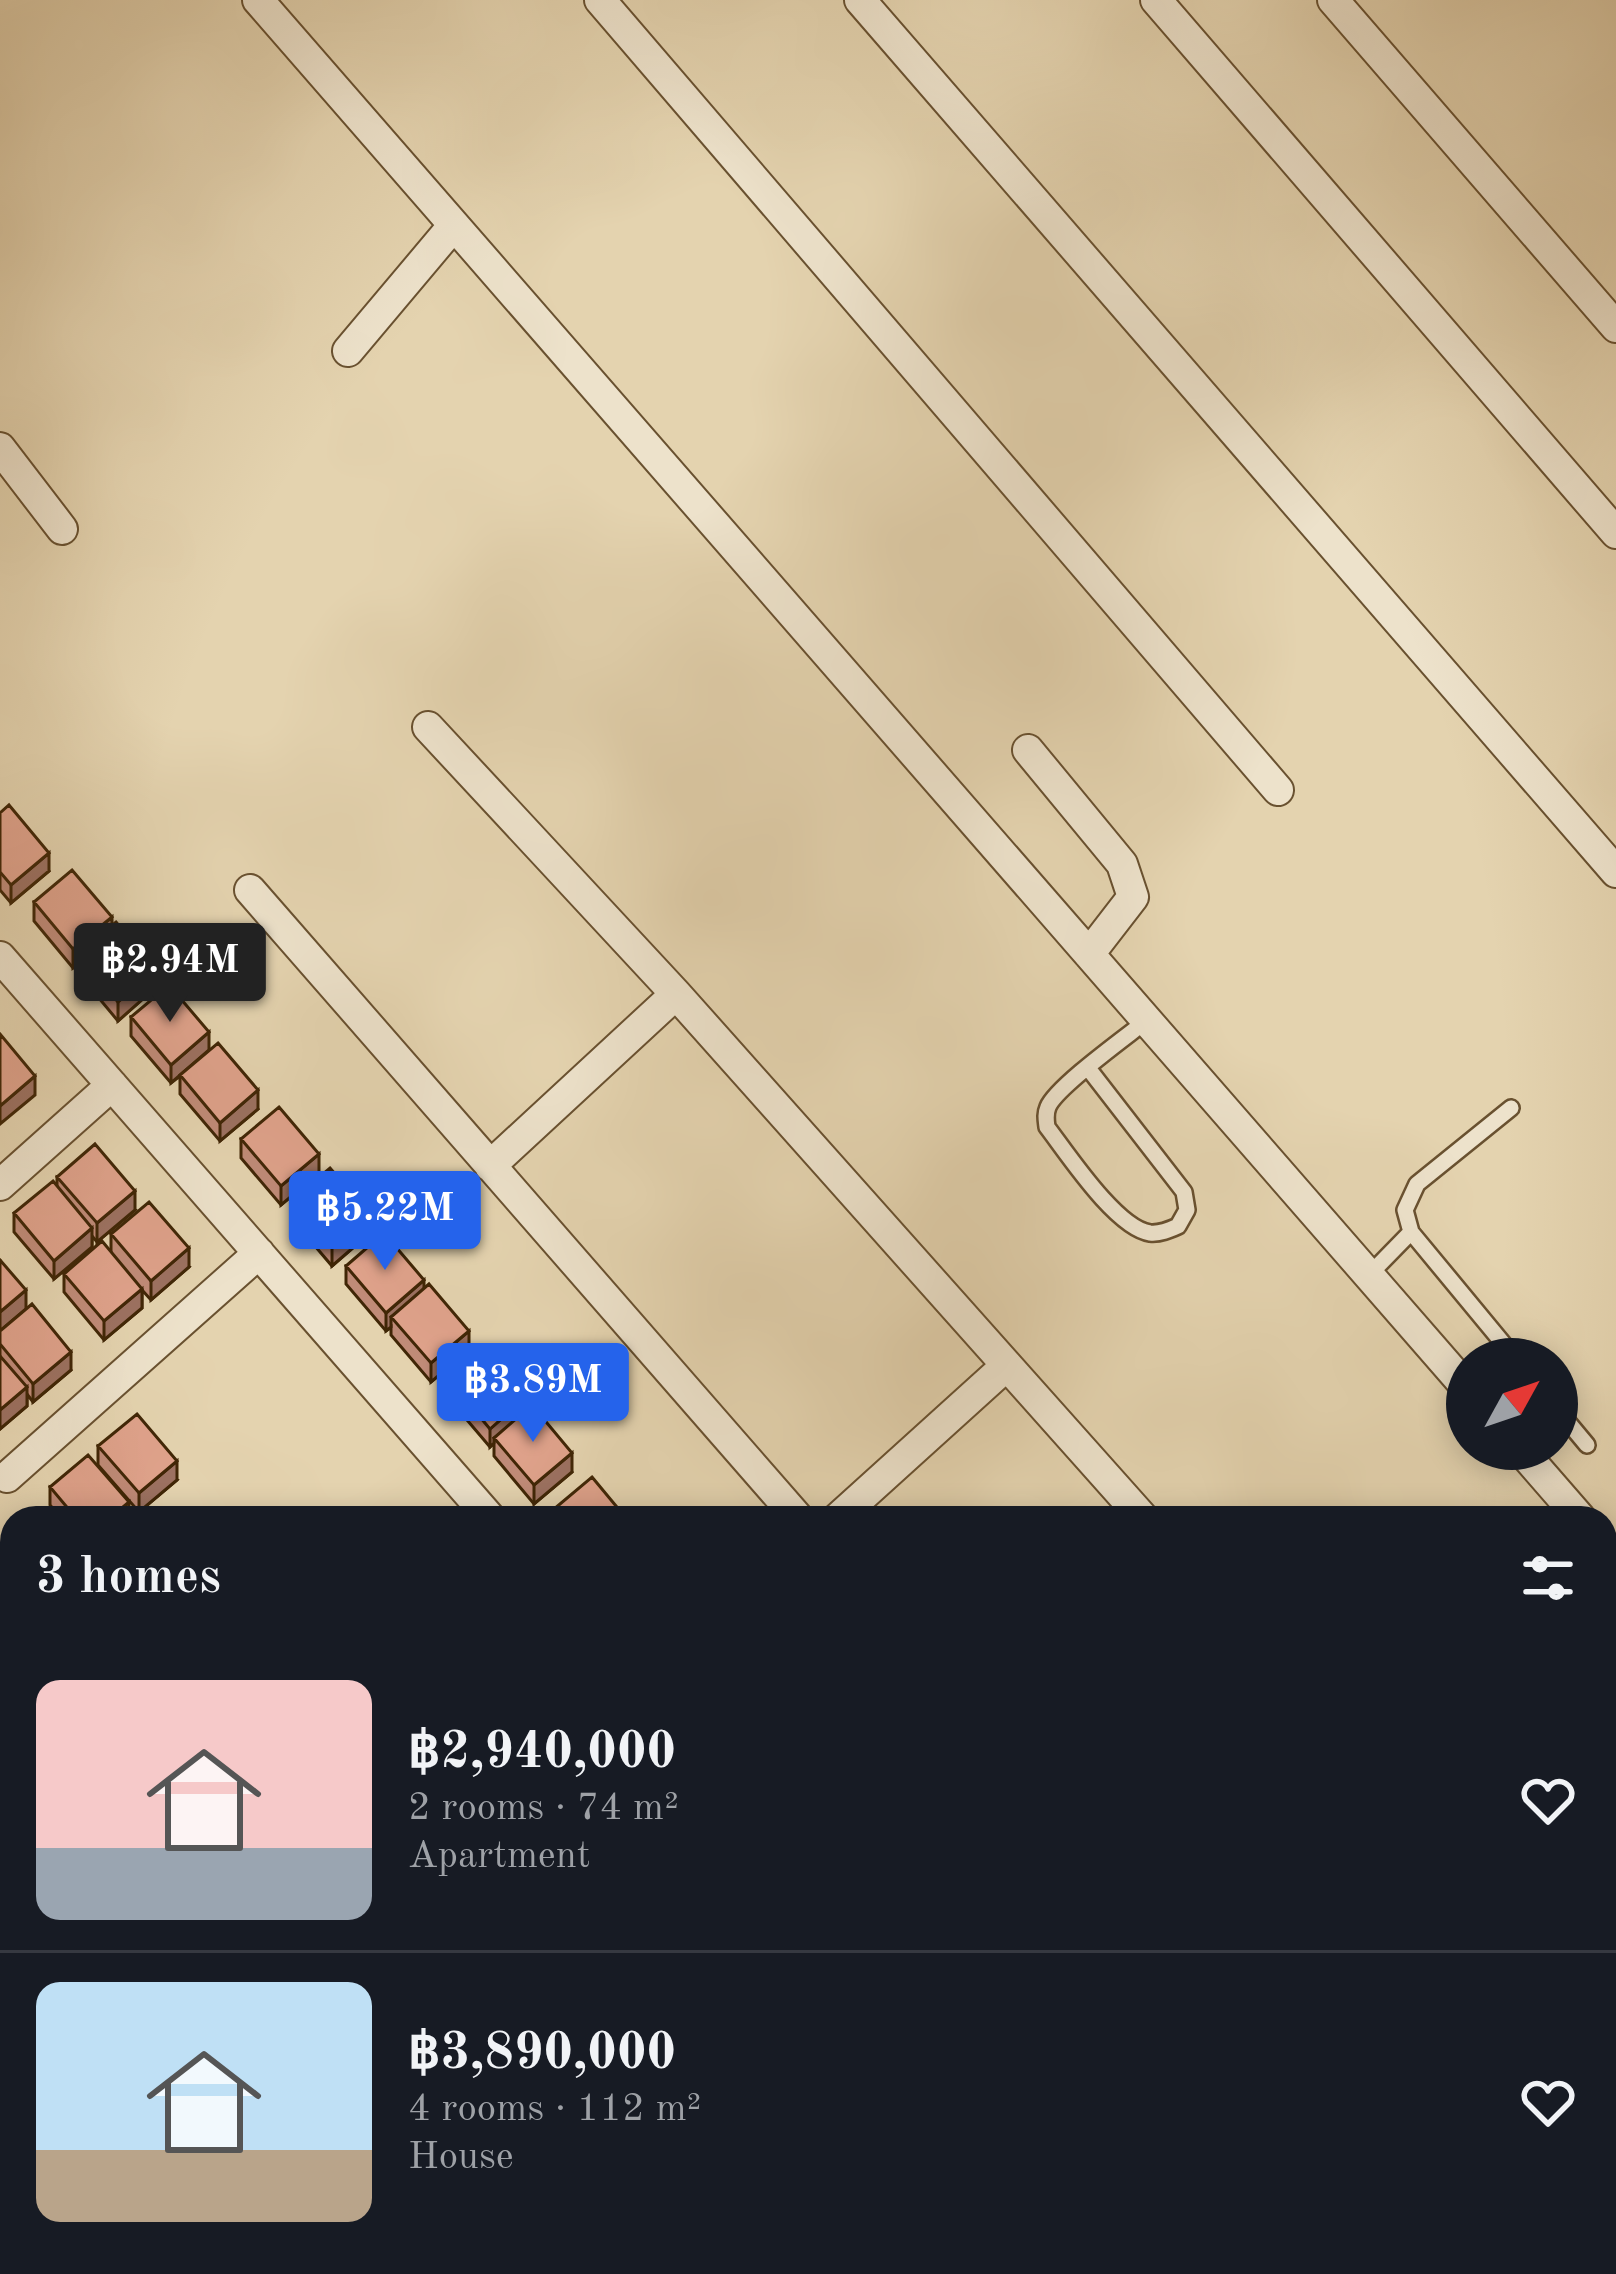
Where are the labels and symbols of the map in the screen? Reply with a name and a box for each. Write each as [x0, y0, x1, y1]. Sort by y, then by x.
pin: ฿2.94M [72, 923, 268, 1025]
pin: ฿5.22M [287, 1171, 483, 1273]
north arrow [1446, 1338, 1578, 1470]
pin: ฿3.89M [435, 1343, 631, 1445]

